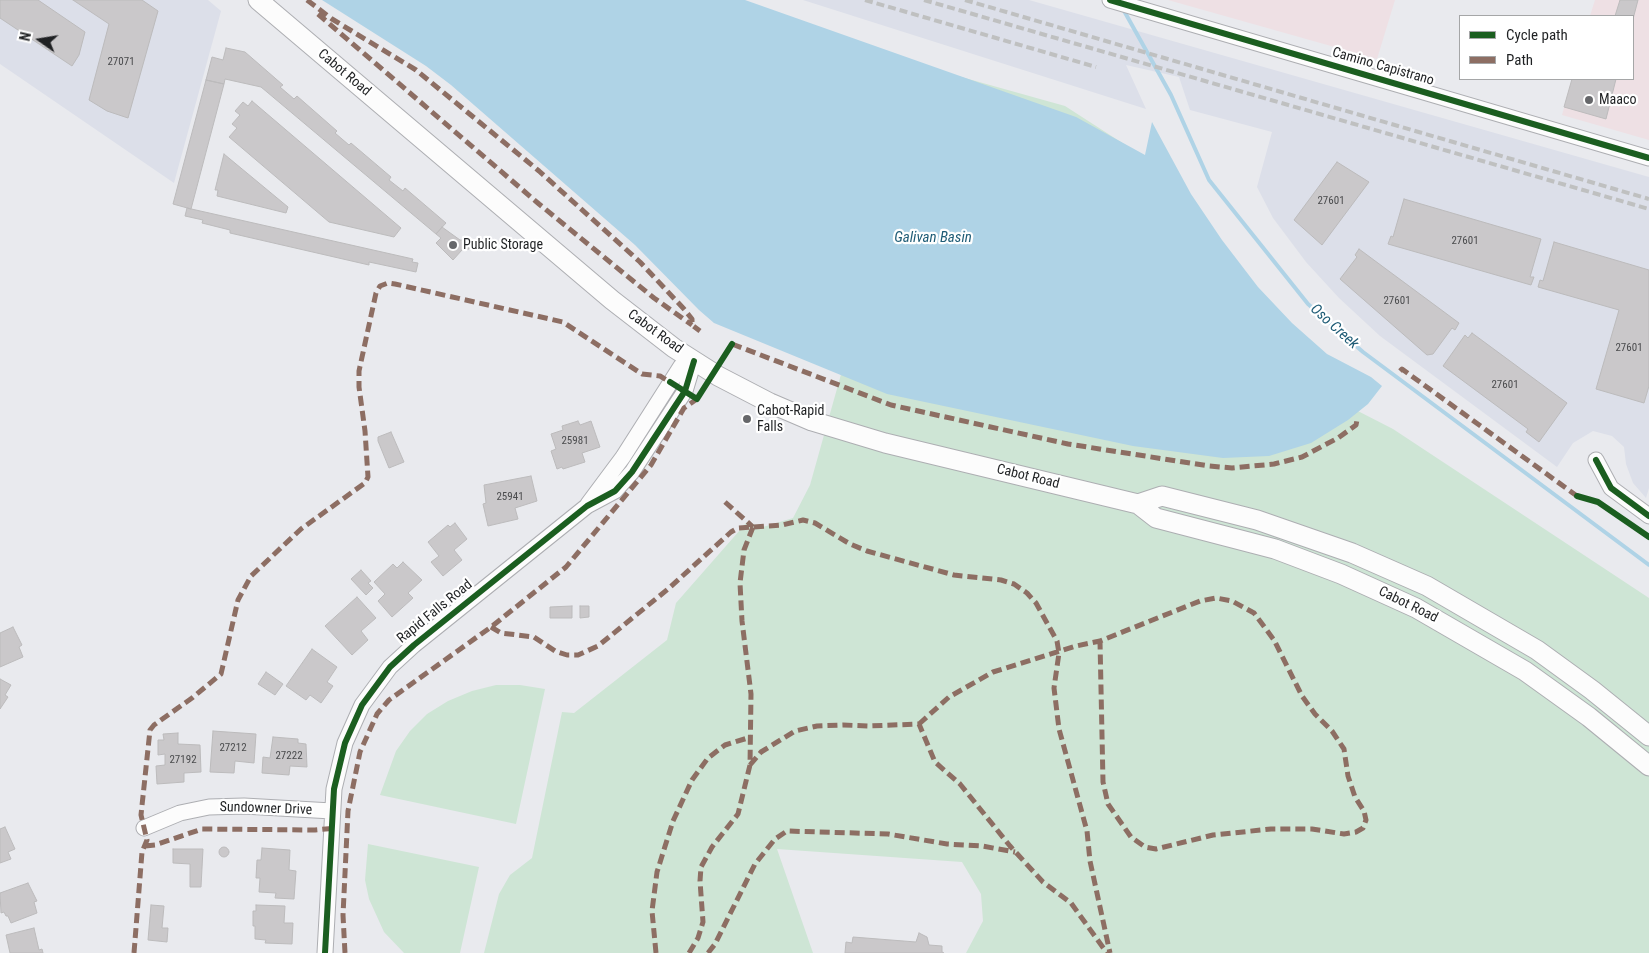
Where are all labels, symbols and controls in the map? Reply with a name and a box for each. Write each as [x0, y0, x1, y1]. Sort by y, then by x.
north arrow [15, 15, 65, 65]
legend [1459, 15, 1634, 80]
text: Cycle path [1506, 26, 1568, 44]
text: N [17, 31, 34, 43]
street label: Camino Capistrano [1330, 44, 1436, 90]
street label: Cabot Road [314, 46, 374, 100]
text: Path [1506, 51, 1533, 69]
house number: 27071 [107, 55, 135, 69]
place label: Maaco [1599, 92, 1636, 108]
marker: Maaco [1583, 94, 1595, 106]
house number: 27601 [1317, 194, 1345, 208]
water label: Galivan Basin [894, 229, 972, 247]
house number: 27601 [1451, 234, 1479, 248]
place label: Public Storage [463, 237, 543, 253]
marker: Public Storage [447, 239, 459, 251]
house number: 27601 [1383, 294, 1411, 308]
water label: Oso Creek [1306, 301, 1362, 353]
street label: Cabot Road [624, 306, 686, 358]
house number: 27601 [1615, 341, 1643, 355]
house number: 27601 [1491, 378, 1519, 392]
place label: Cabot-Rapid Falls [757, 403, 824, 436]
marker: Cabot-Rapid Falls [741, 413, 753, 425]
house number: 25981 [561, 434, 589, 448]
street label: Cabot Road [995, 461, 1061, 493]
house number: 25941 [496, 490, 524, 504]
street label: Rapid Falls Road [394, 577, 476, 647]
street label: Cabot Road [1376, 583, 1440, 627]
house number: 27212 [219, 741, 247, 755]
house number: 27222 [275, 749, 303, 763]
house number: 27192 [169, 753, 197, 767]
street label: Sundowner Drive [219, 799, 313, 819]

